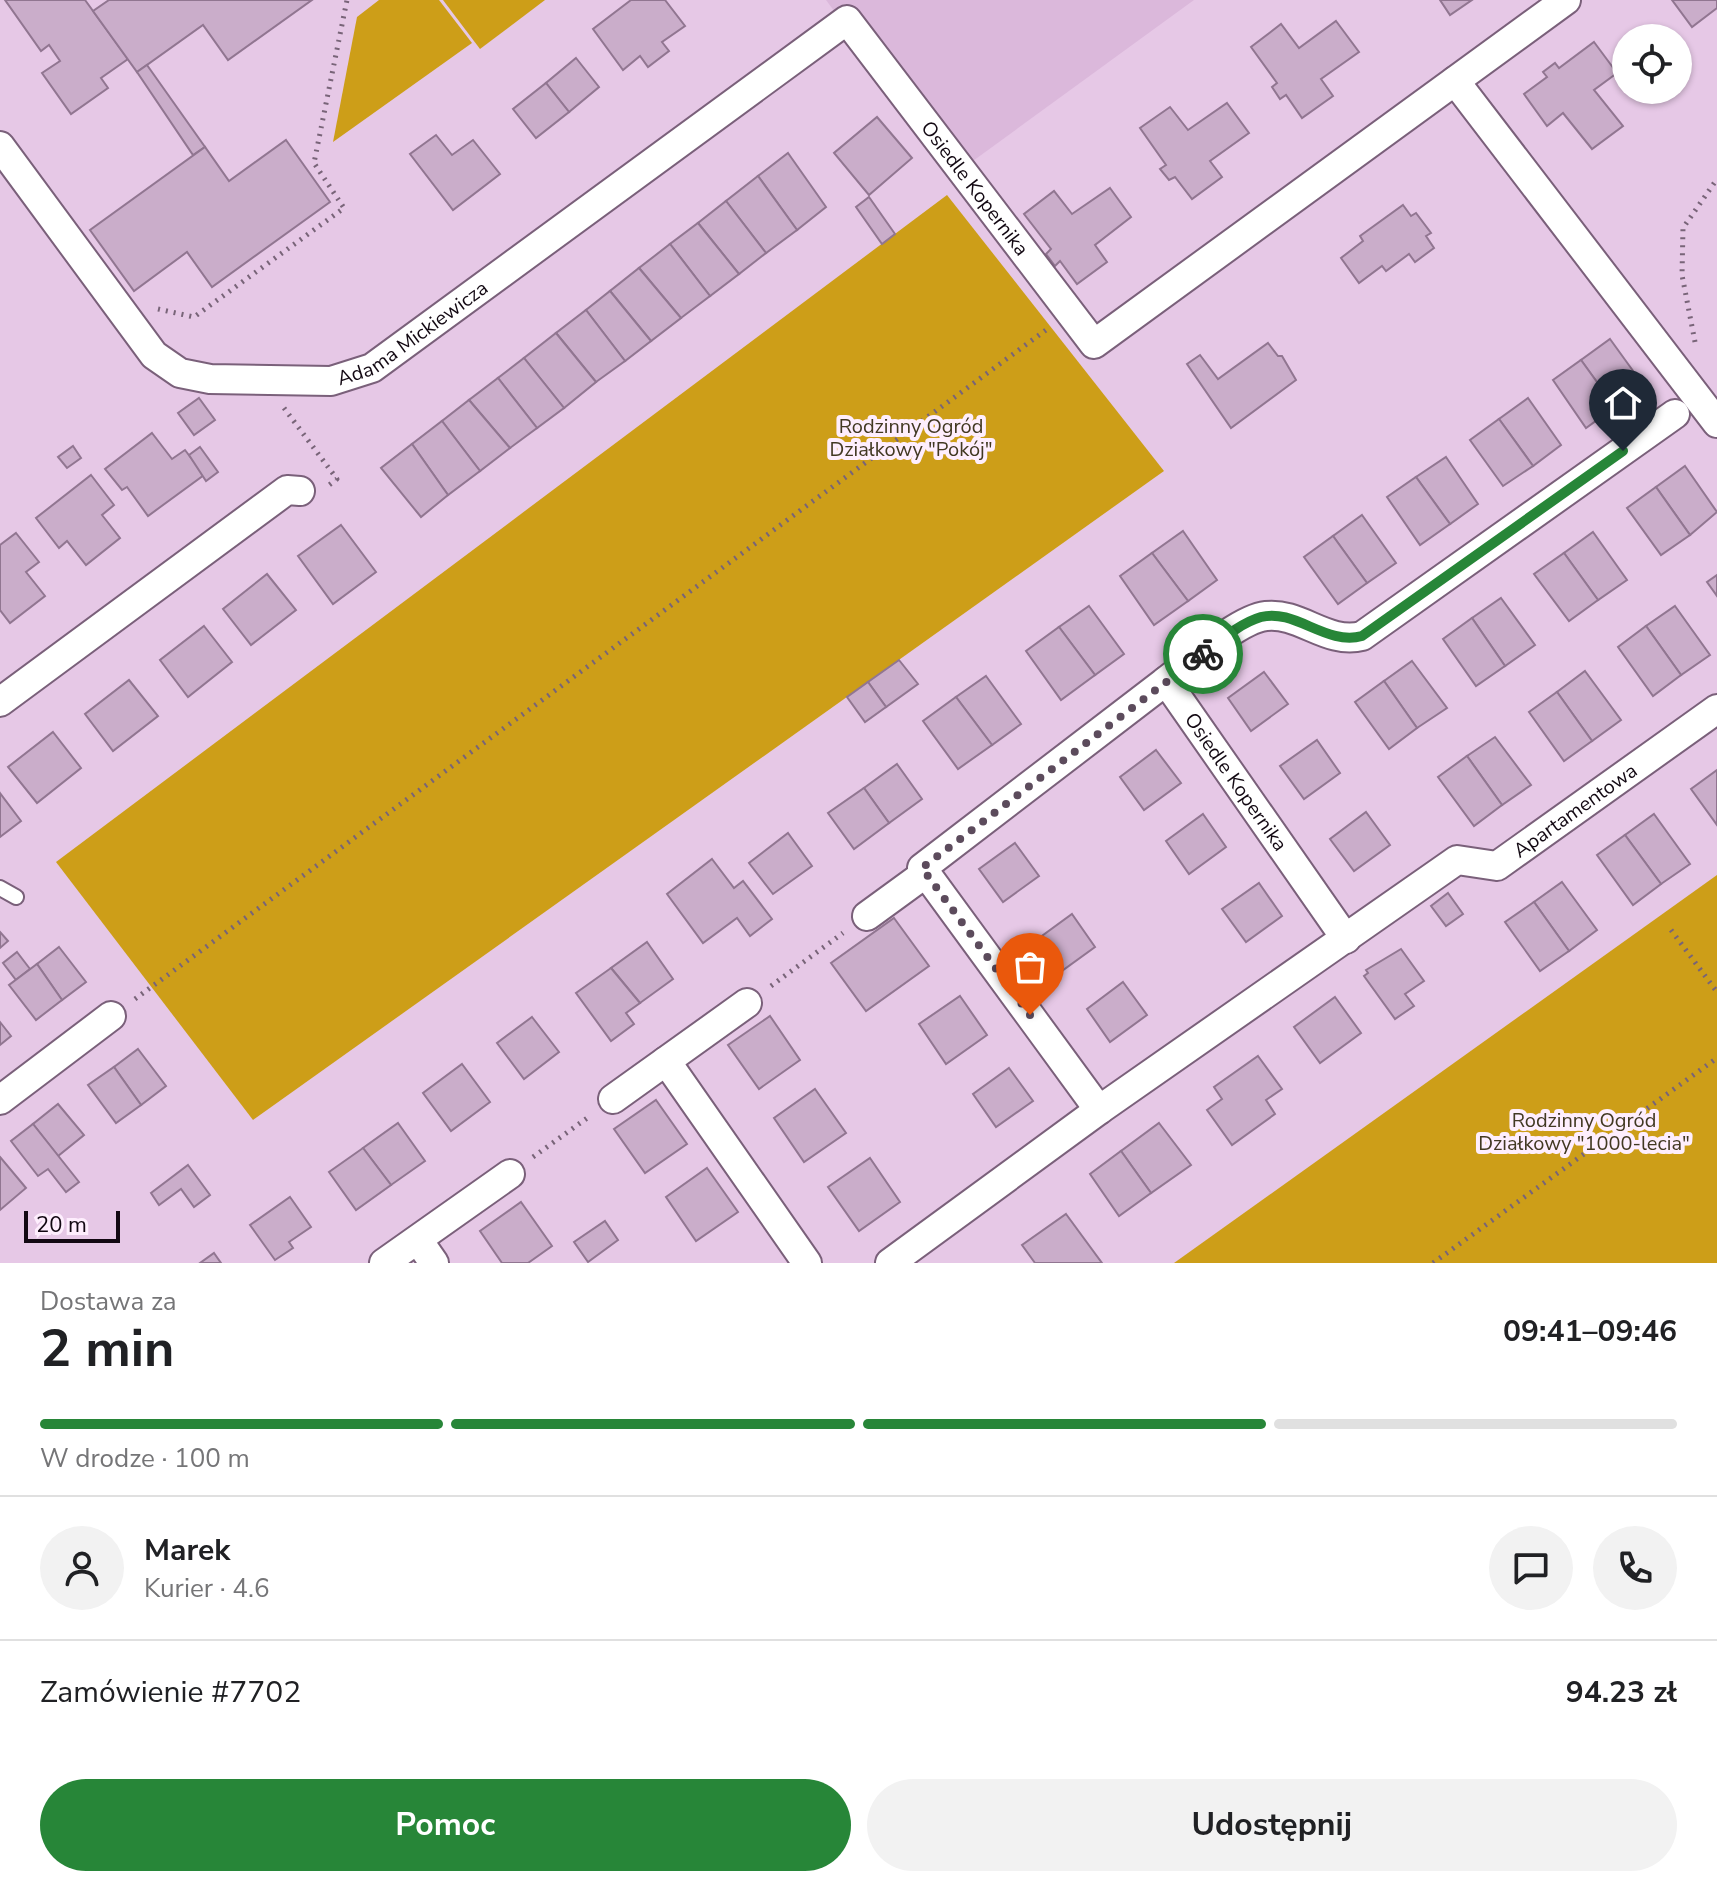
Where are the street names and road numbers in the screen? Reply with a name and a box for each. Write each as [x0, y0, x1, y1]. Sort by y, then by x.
street label: Osiedle Kopernika [915, 115, 1035, 261]
street label: Adama Mickiewicza [334, 274, 493, 392]
street label: Osiedle Kopernika [1179, 707, 1294, 856]
street label: Apartamentowa [1508, 757, 1642, 864]

